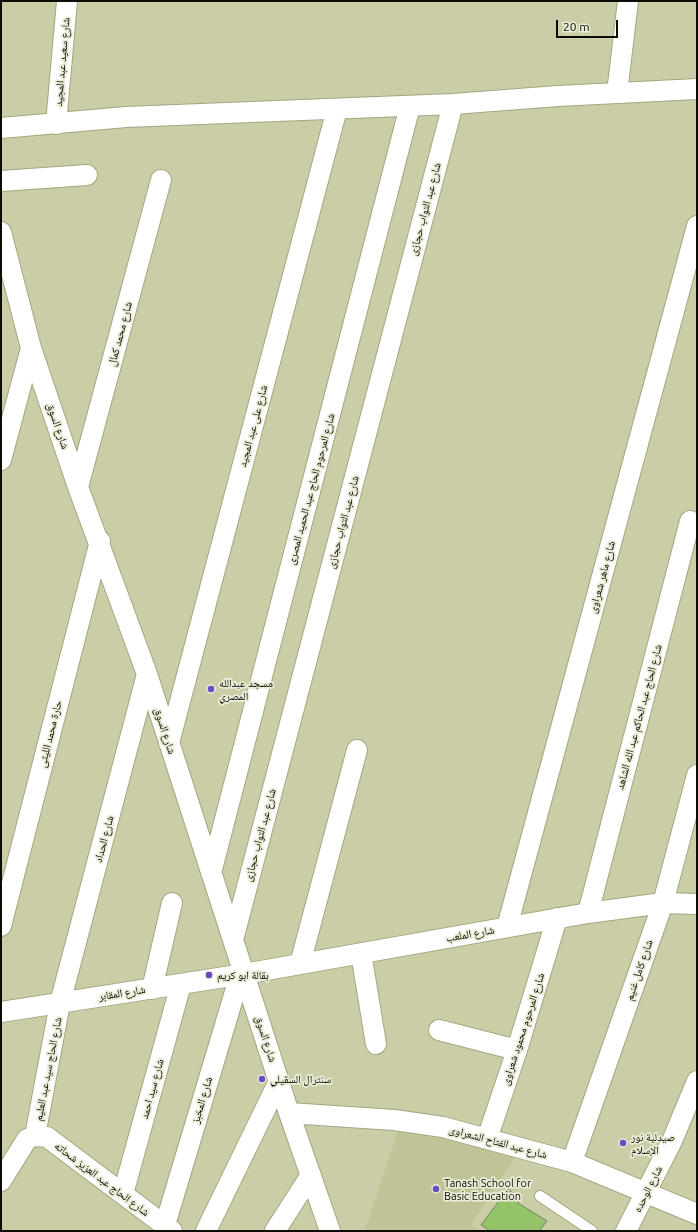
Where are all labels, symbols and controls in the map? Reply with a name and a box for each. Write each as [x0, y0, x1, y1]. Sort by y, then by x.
scale bar [558, 12, 620, 38]
street label: شارع سعيد عبد المجيد [52, 17, 72, 107]
text: 20 m [563, 20, 590, 33]
street label: شارع عبد التواب حجازى [406, 161, 444, 257]
street label: شارع محمد كمال [105, 300, 135, 368]
street label: شارع على عبد المجيد [236, 384, 270, 468]
street label: شارع السوق [44, 401, 72, 451]
street label: شارع المرحوم الحاج عبد الحميد المصرى [284, 412, 338, 566]
street label: شارع عبد التواب حجازى [324, 474, 362, 570]
street label: شارع ماهر شعراوى [586, 539, 618, 615]
street label: شارع الحاج عبد الحاكم عبد الله الشاهد [613, 643, 665, 791]
place label: مسجد عبدالله المصري [219, 676, 273, 702]
marker: مسجد عبدالله المصري [206, 684, 216, 694]
street label: حارة محمد الليثى [35, 699, 65, 769]
street label: شارع السوق [151, 706, 179, 756]
street label: شارع عبد التواب حجازى [241, 787, 279, 883]
street label: شارع الحداد [91, 814, 117, 864]
street label: شارع الملعب [445, 923, 495, 945]
street label: شارع كامل غنيم [622, 938, 656, 1002]
place label: بقالة ابو كريم [217, 968, 269, 982]
marker: بقالة ابو كريم [204, 970, 214, 980]
street label: شارع المرحوم محمود شعراوى [499, 971, 547, 1087]
street label: شارع المقابر [98, 983, 146, 1003]
street label: شارع السوق [252, 1014, 280, 1064]
street label: شارع الحاج سيد عبد العليم [31, 1016, 65, 1122]
street label: شارع سيد احمد [138, 1057, 166, 1121]
place label: سنترال السقيلي [270, 1072, 331, 1086]
marker: سنترال السقيلي [257, 1074, 267, 1084]
street label: شارع المخبز [189, 1075, 215, 1125]
street label: شارع عبد الفتاح الشعراوى [447, 1123, 549, 1161]
place label: صيدلية نور الإسلام [631, 1130, 675, 1156]
marker: صيدلية نور الإسلام [618, 1138, 628, 1148]
street label: شارع الحاج عبد العزيز شحاته [52, 1139, 152, 1219]
street label: شارع الوحده [631, 1164, 665, 1214]
place label: Tanash School for Basic Education [444, 1176, 531, 1202]
marker: Tanash School for Basic Education [431, 1184, 441, 1194]

